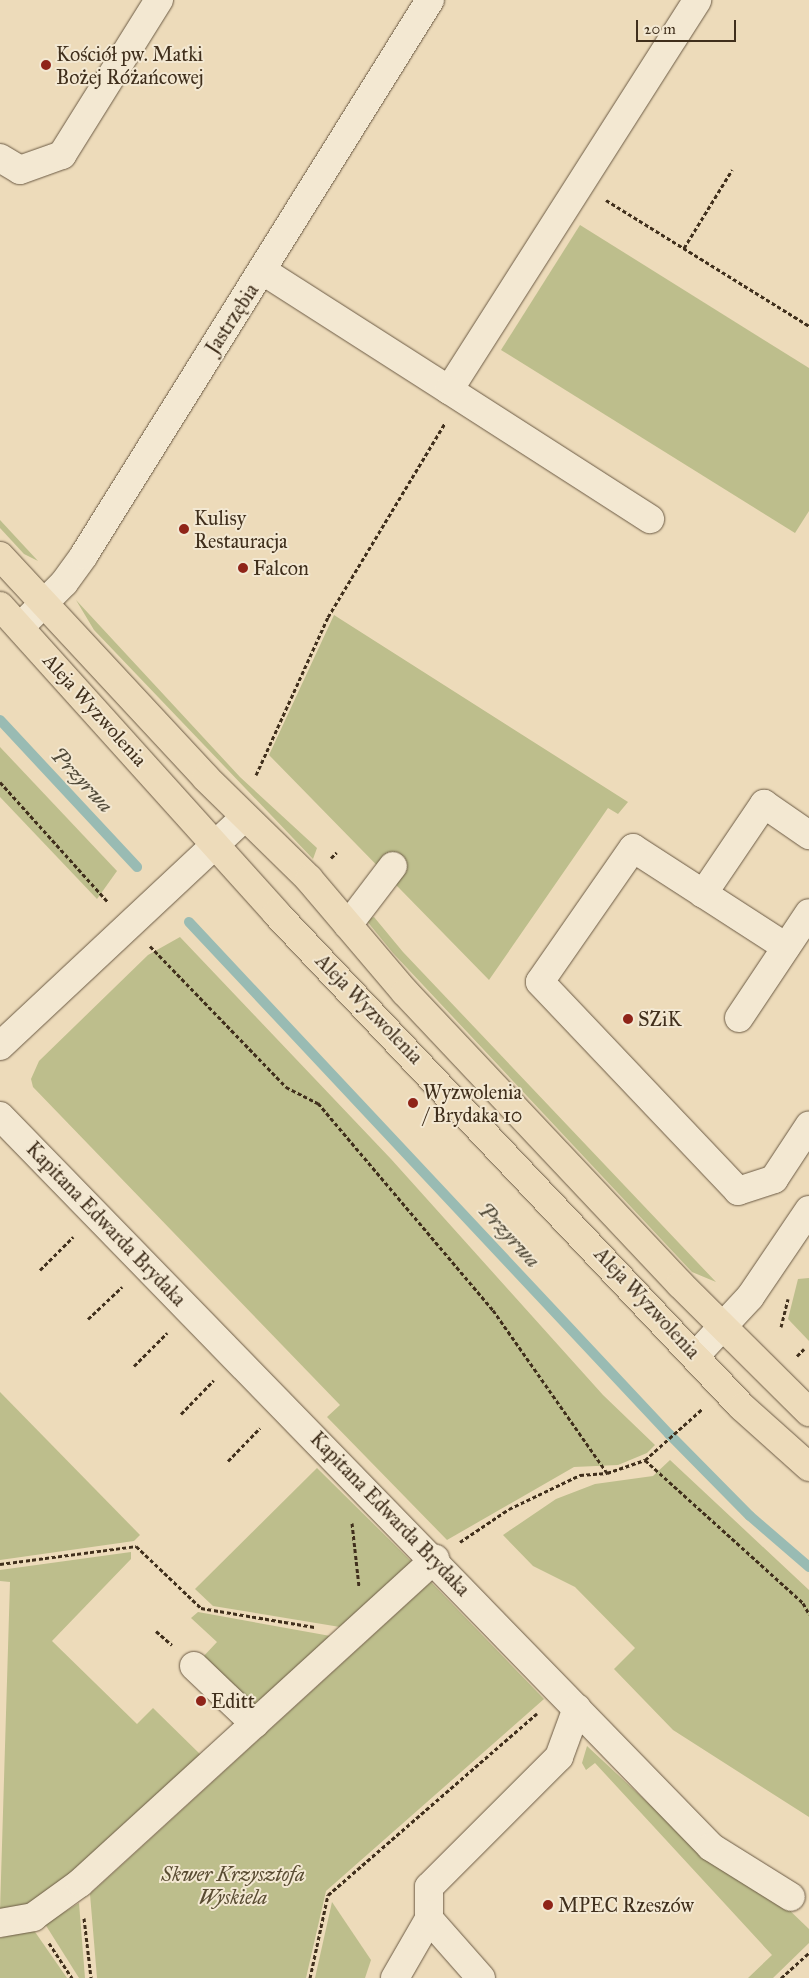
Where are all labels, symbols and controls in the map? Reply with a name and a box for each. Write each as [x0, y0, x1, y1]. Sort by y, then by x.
scale bar [639, 10, 739, 42]
text: 20 m [644, 20, 676, 38]
place label: Kościół pw. Matki Bożej Różańcowej [56, 42, 204, 89]
marker: Kościół pw. Matki Bożej Różańcowej [40, 59, 52, 71]
street label: Jastrzębia [200, 279, 264, 359]
place label: Kulisy Restauracja [194, 506, 287, 553]
marker: Kulisy Restauracja [178, 523, 190, 535]
place label: Falcon [253, 556, 309, 580]
marker: Falcon [237, 562, 249, 574]
street label: Aleja Wyzwolenia [38, 649, 152, 771]
water label: Przyrwa [46, 742, 118, 818]
street label: Aleja Wyzwolenia [310, 949, 428, 1069]
place label: SZiK [638, 1007, 682, 1031]
marker: SZiK [622, 1013, 634, 1025]
place label: Wyzwolenia / Brydaka 10 [423, 1080, 523, 1127]
marker: Wyzwolenia / Brydaka 10 [407, 1097, 419, 1109]
street label: Kapitana Edwarda Brydaka [21, 1137, 191, 1311]
water label: Przyrwa [473, 1197, 545, 1273]
street label: Aleja Wyzwolenia [589, 1242, 705, 1364]
street label: Kapitana Edwarda Brydaka [305, 1427, 475, 1601]
place label: Editt [211, 1689, 255, 1713]
marker: Editt [195, 1695, 207, 1707]
park label: Skwer Krzysztofa Wyskiela [161, 1863, 305, 1910]
place label: MPEC Rzeszów [558, 1893, 694, 1917]
marker: MPEC Rzeszów [542, 1899, 554, 1911]

